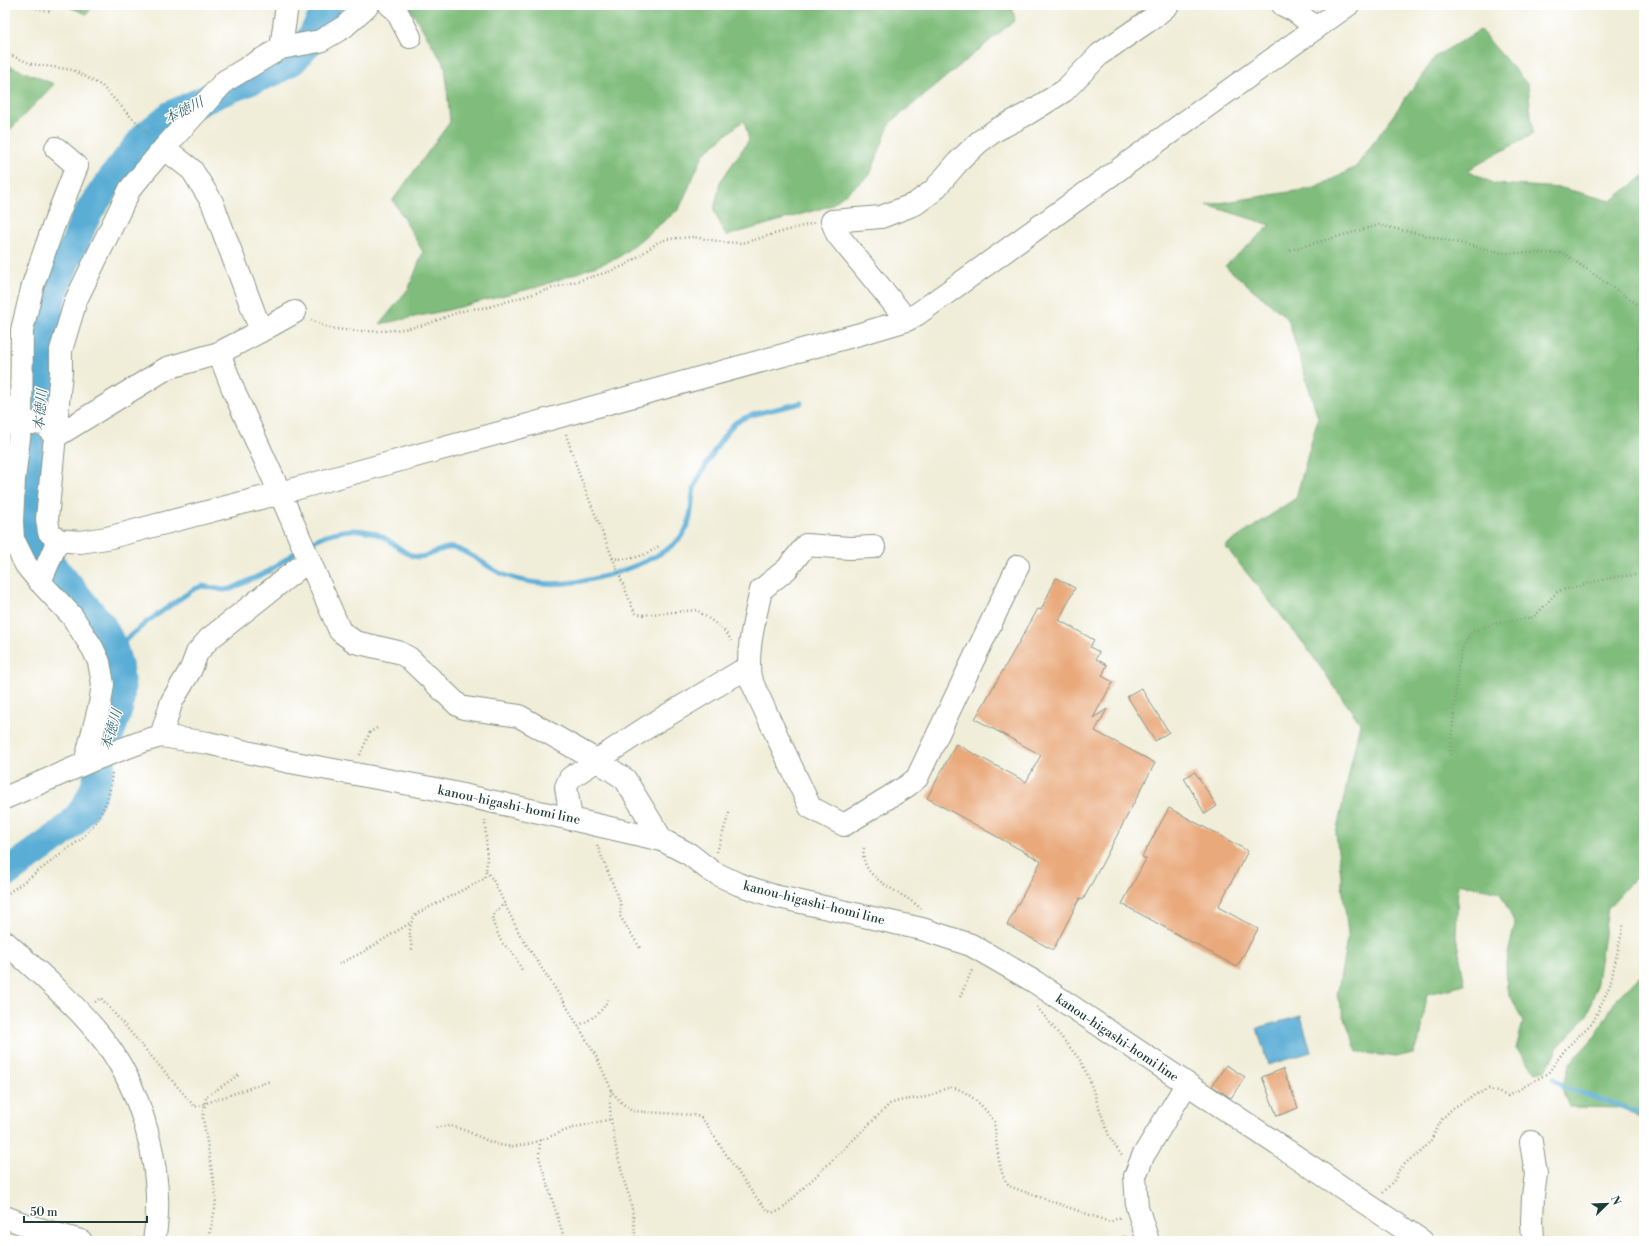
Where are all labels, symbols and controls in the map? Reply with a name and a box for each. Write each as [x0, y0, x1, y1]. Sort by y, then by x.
water label: 本徳川 [161, 93, 209, 129]
water label: 本徳川 [30, 386, 52, 432]
water label: 本徳川 [98, 705, 127, 753]
street label: kanou-higashi-homi line [436, 782, 582, 828]
street label: kanou-higashi-homi line [741, 878, 887, 928]
street label: kanou-higashi-homi line [1052, 991, 1182, 1086]
north arrow [1587, 1184, 1627, 1224]
text: N [1607, 1194, 1624, 1207]
scale bar [24, 1198, 147, 1224]
text: 50 m [30, 1205, 58, 1220]

